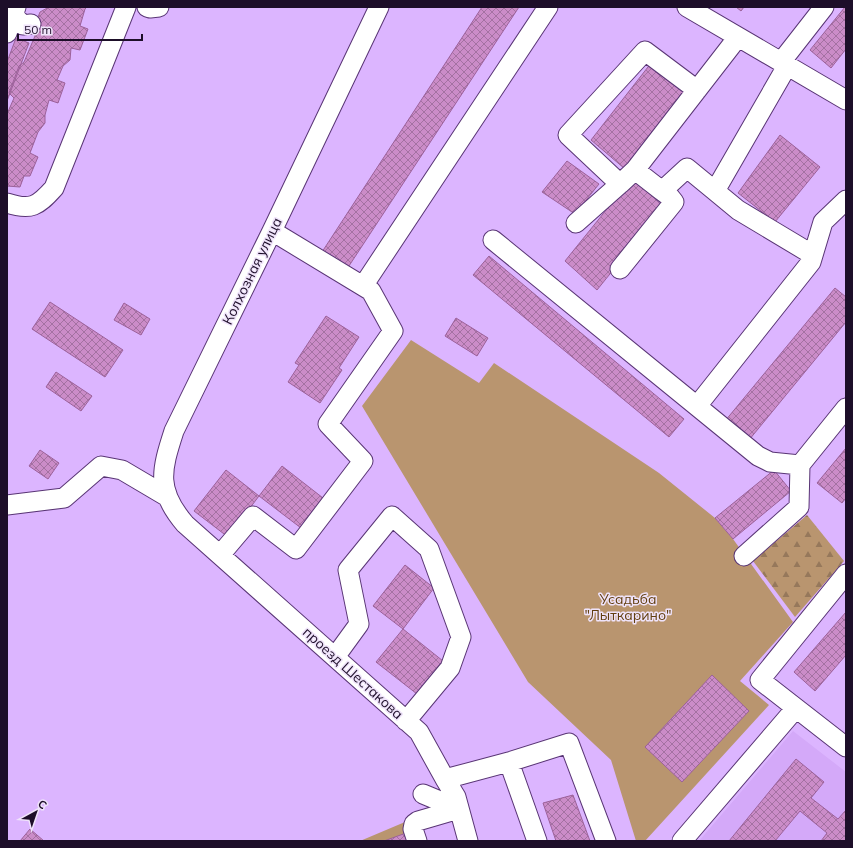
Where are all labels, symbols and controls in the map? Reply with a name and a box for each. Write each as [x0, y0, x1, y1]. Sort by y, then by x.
scale bar [18, 16, 142, 42]
text: 50 m [24, 22, 52, 37]
street label: Колхозная улица [218, 214, 286, 328]
park label: Усадьба "Лыткарино" [584, 590, 672, 624]
street label: проезд Шестакова [299, 623, 407, 723]
north arrow [16, 792, 56, 832]
text: С [35, 797, 50, 812]

